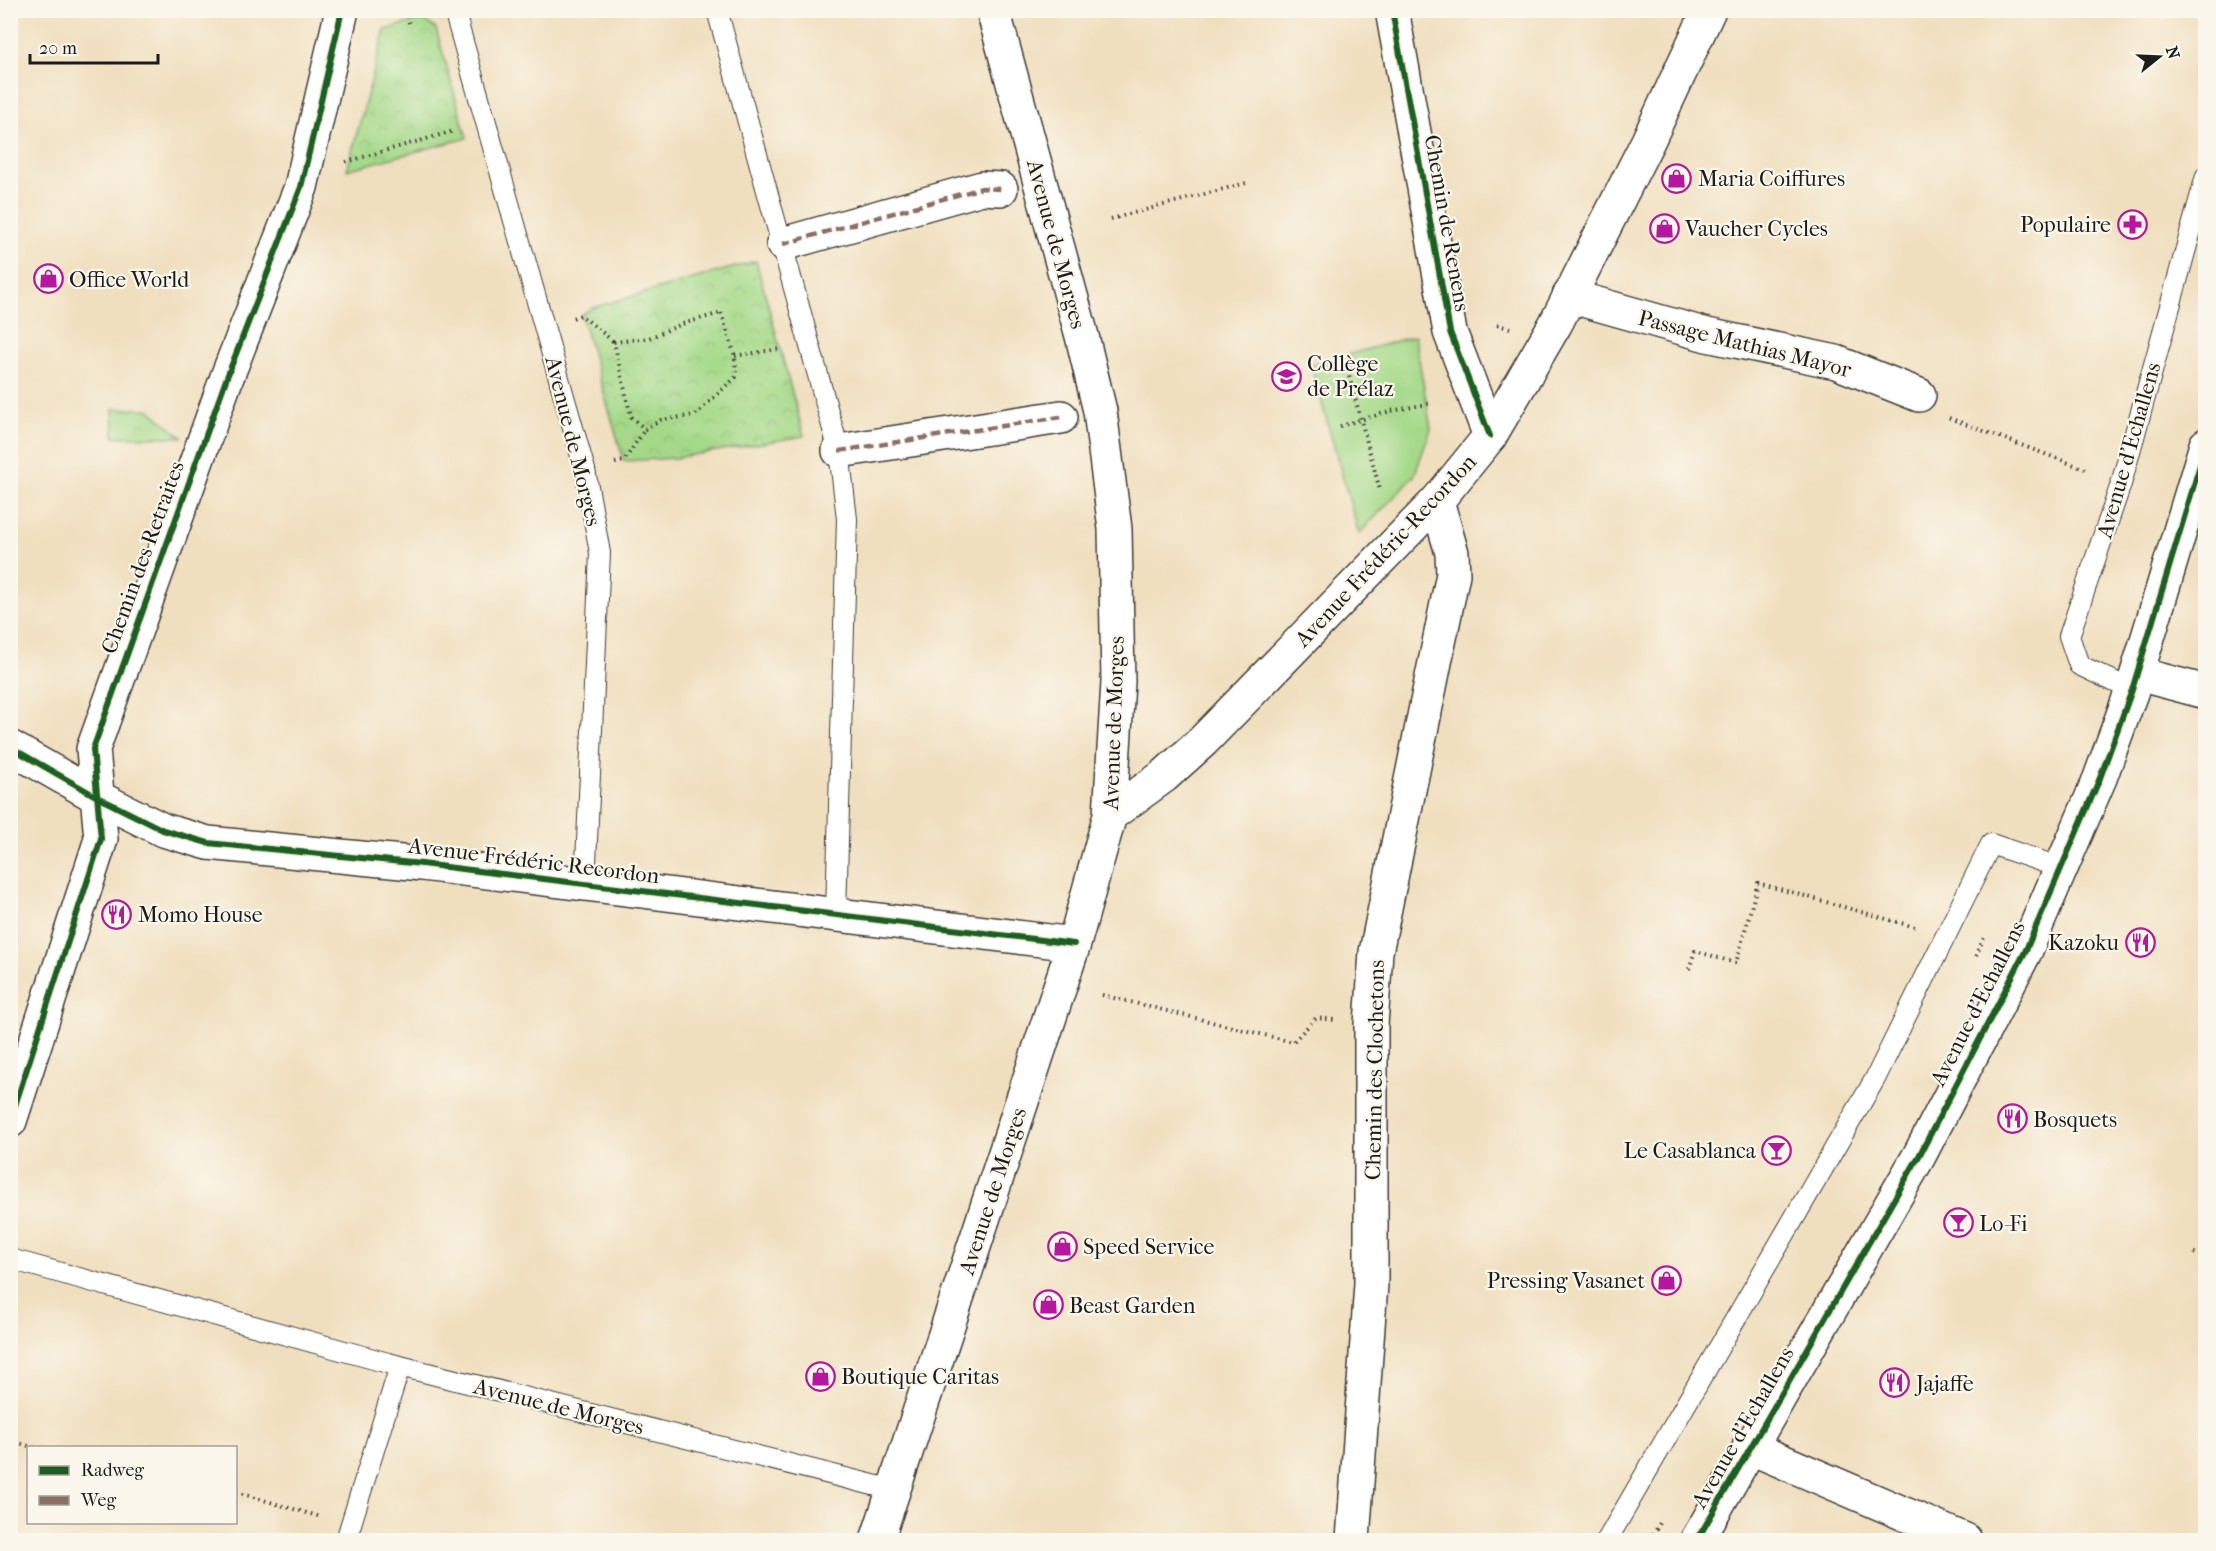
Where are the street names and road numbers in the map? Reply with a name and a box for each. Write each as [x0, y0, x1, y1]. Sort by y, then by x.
street label: Chemin de Renens [1419, 133, 1475, 313]
street label: Avenue de Morges [1021, 156, 1091, 332]
street label: Passage Mathias Mayor [1636, 305, 1855, 383]
street label: Avenue de Morges [539, 353, 607, 529]
street label: Avenue d'Echallens [2091, 359, 2167, 542]
street label: Avenue Frédéric-Recordon [1289, 449, 1482, 653]
street label: Chemin des Retraites [96, 457, 190, 657]
street label: Avenue de Morges [1098, 636, 1130, 812]
street label: Avenue Frédéric Recordon [406, 833, 661, 889]
street label: Avenue d'Echallens [1925, 917, 2031, 1091]
street label: Chemin des Clochetons [1360, 960, 1390, 1180]
street label: Avenue de Morges [953, 1104, 1032, 1279]
street label: Avenue d'Echallens [1686, 1342, 1800, 1514]
street label: Avenue de Morges [470, 1373, 646, 1441]

